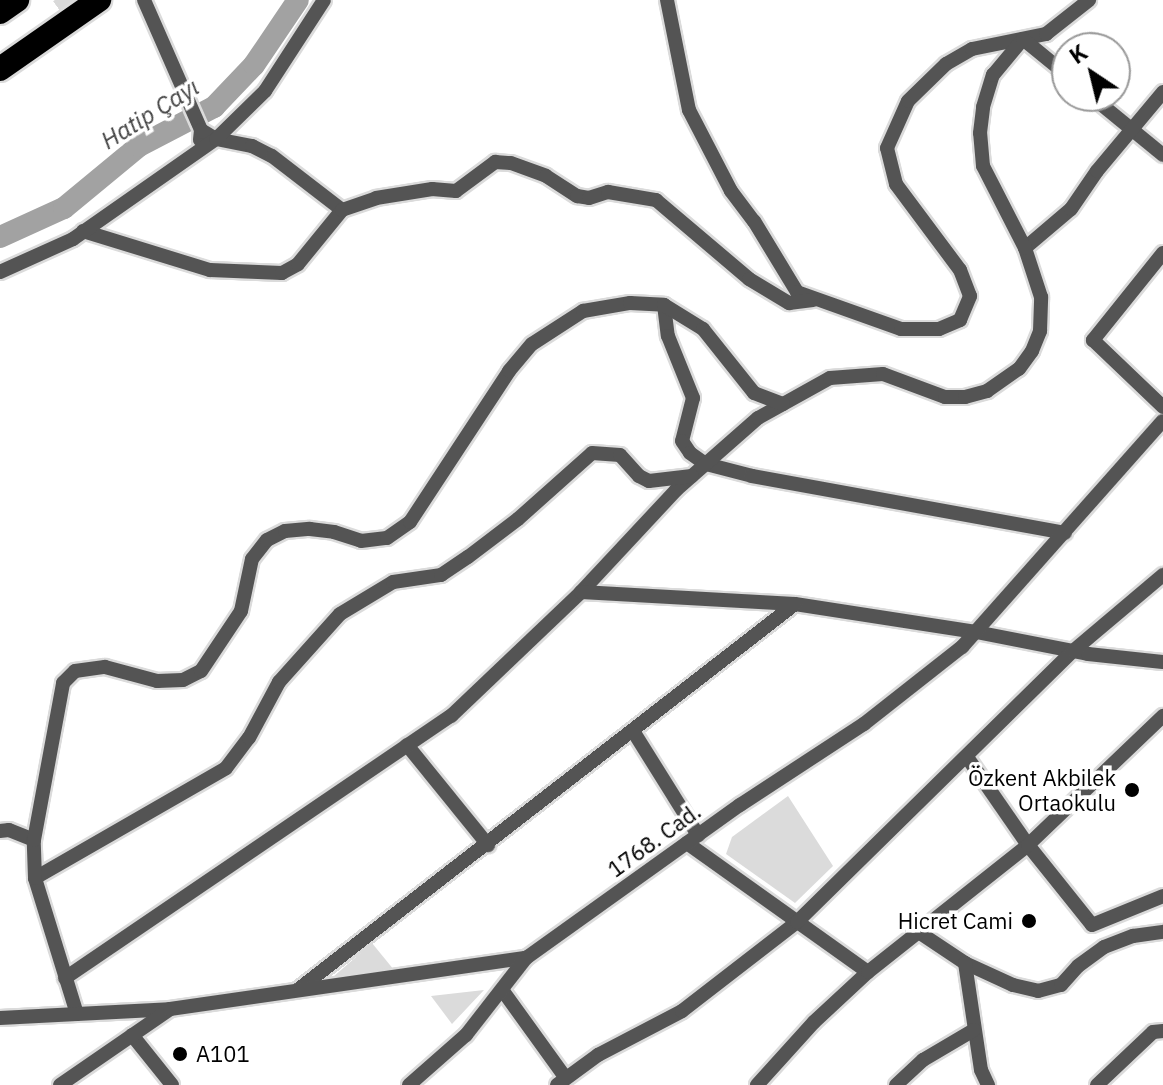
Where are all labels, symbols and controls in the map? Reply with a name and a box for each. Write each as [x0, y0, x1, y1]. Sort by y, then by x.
north arrow [1051, 32, 1131, 112]
text: K [1064, 37, 1093, 70]
water label: Hatip Çayı [96, 73, 204, 155]
place label: Özkent Akbilek Ortaokulu [968, 764, 1116, 816]
marker: Özkent Akbilek Ortaokulu [1123, 781, 1141, 799]
street label: 1768. Cad. [603, 798, 705, 882]
place label: Hicret Cami [898, 908, 1013, 934]
marker: Hicret Cami [1020, 912, 1038, 930]
place label: A101 [196, 1041, 250, 1067]
marker: A101 [171, 1045, 189, 1063]

